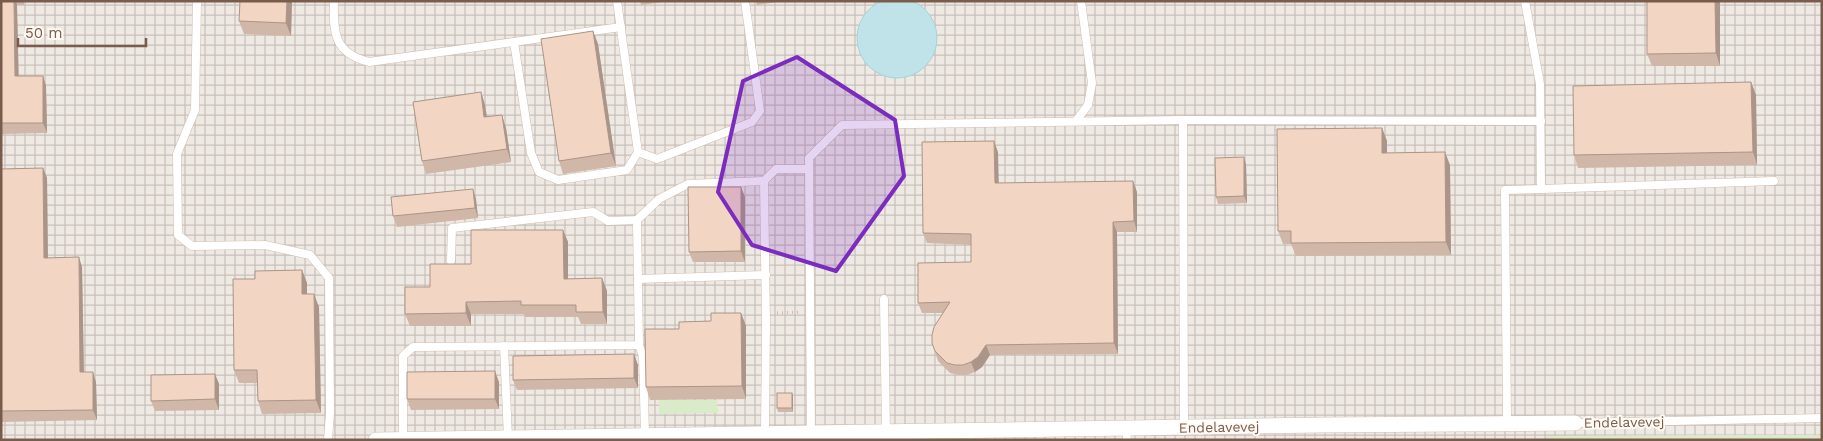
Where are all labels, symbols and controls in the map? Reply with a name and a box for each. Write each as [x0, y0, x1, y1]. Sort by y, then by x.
scale bar [18, 15, 145, 47]
text: 50 m [25, 24, 62, 42]
street label: Endelavevej [1584, 413, 1664, 431]
street label: Endelavevej [1179, 418, 1259, 436]

